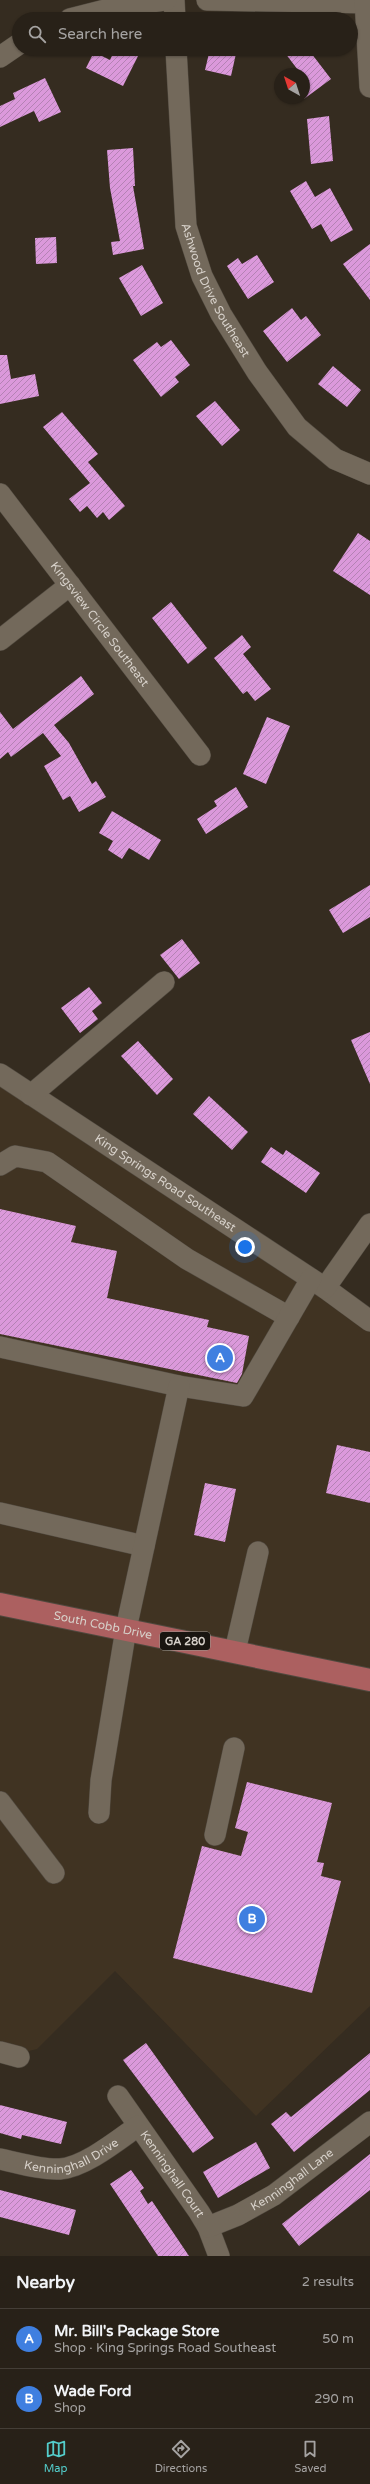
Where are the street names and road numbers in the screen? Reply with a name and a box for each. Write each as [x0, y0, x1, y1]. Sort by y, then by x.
street label: Ashwood Drive Southeast [178, 221, 253, 360]
street label: Kingsview Circle Southeast [48, 559, 152, 690]
street label: King Springs Road Southeast [92, 1131, 239, 1235]
street label: South Cobb Drive [52, 1608, 154, 1642]
road number: GA 280 [160, 1632, 210, 1650]
street label: Kenninghall Court [137, 2128, 208, 2220]
street label: Kenninghall Drive [23, 2135, 121, 2176]
street label: Kenninghall Lane [248, 2145, 336, 2214]

